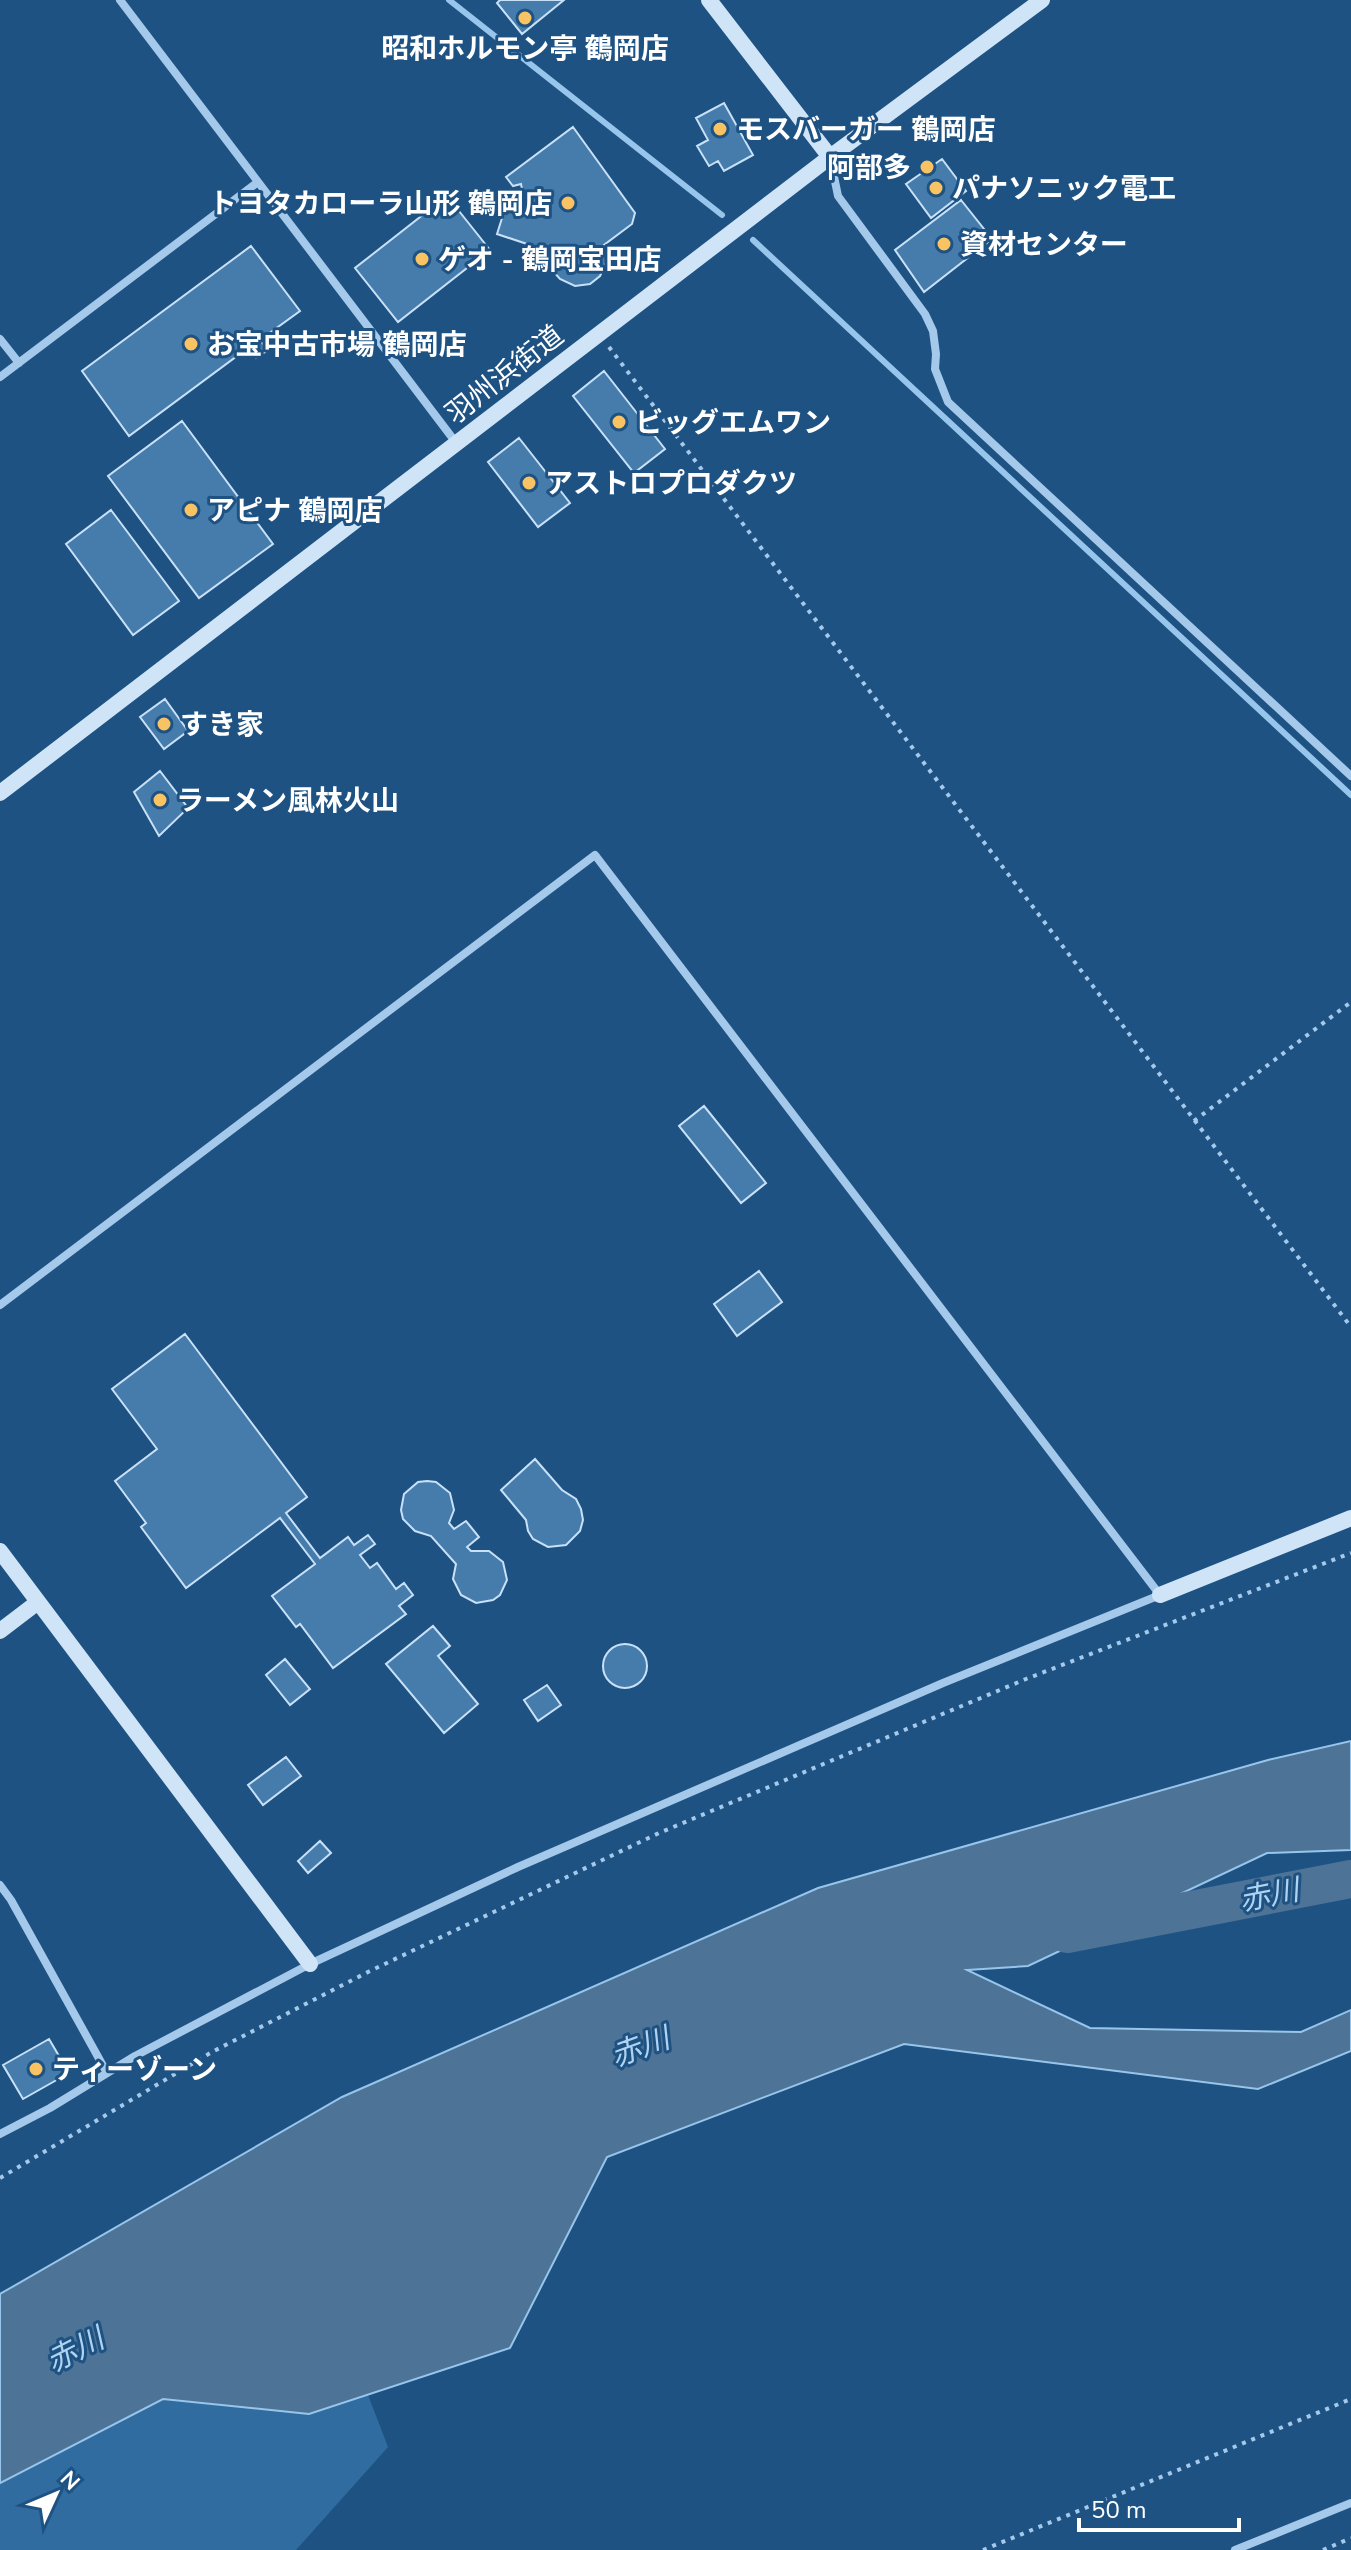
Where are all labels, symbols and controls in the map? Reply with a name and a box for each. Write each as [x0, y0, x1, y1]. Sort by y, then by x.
marker: 昭和ホルモン亭 鶴岡店 [516, 9, 534, 27]
place label: 昭和ホルモン亭 鶴岡店 [381, 30, 669, 68]
place label: モスバーガー 鶴岡店 [736, 111, 996, 149]
marker: モスバーガー 鶴岡店 [711, 120, 729, 138]
place label: 阿部多 [827, 149, 911, 187]
marker: 阿部多 [918, 158, 936, 176]
place label: パナソニック電工 [952, 170, 1176, 208]
marker: パナソニック電工 [927, 179, 945, 197]
place label: トヨタカローラ山形 鶴岡店 [208, 185, 552, 223]
marker: トヨタカローラ山形 鶴岡店 [559, 194, 577, 212]
place label: 資材センター [960, 226, 1128, 264]
marker: 資材センター [935, 235, 953, 253]
place label: ゲオ - 鶴岡宝田店 [438, 241, 661, 279]
marker: ゲオ - 鶴岡宝田店 [413, 250, 431, 268]
street label: 羽州浜街道 [438, 317, 571, 433]
place label: お宝中古市場 鶴岡店 [207, 326, 467, 364]
marker: お宝中古市場 鶴岡店 [182, 335, 200, 353]
place label: ビッグエムワン [635, 404, 831, 442]
marker: ビッグエムワン [610, 413, 628, 431]
place label: アストロプロダクツ [545, 465, 797, 503]
marker: アストロプロダクツ [520, 474, 538, 492]
place label: アピナ 鶴岡店 [207, 492, 383, 530]
marker: アピナ 鶴岡店 [182, 501, 200, 519]
place label: すき家 [180, 706, 264, 744]
marker: すき家 [155, 715, 173, 733]
place label: ラーメン風林火山 [176, 782, 399, 820]
marker: ラーメン風林火山 [151, 791, 169, 809]
water label: 赤川 [1236, 1869, 1305, 1921]
water label: 赤川 [605, 2017, 678, 2077]
place label: ティーゾーン [52, 2051, 217, 2089]
marker: ティーゾーン [27, 2060, 45, 2078]
water label: 赤川 [39, 2317, 114, 2382]
north arrow [16, 2454, 96, 2534]
text: N [53, 2464, 86, 2497]
scale bar [1079, 2482, 1239, 2532]
text: 50 m [1091, 2494, 1147, 2526]

